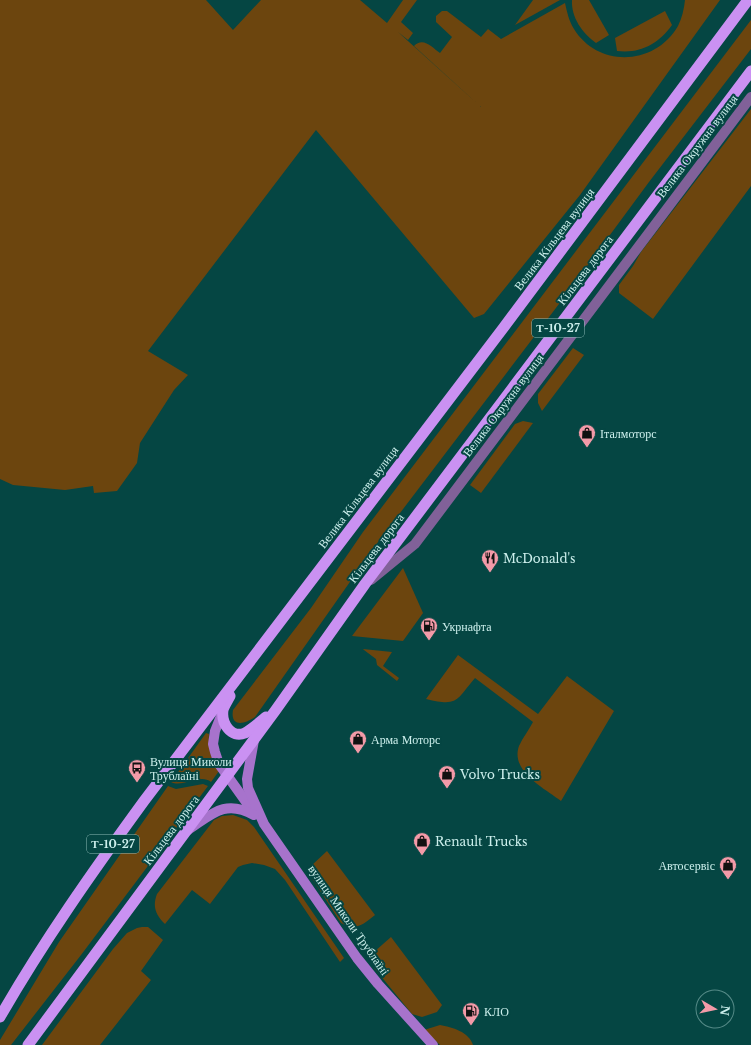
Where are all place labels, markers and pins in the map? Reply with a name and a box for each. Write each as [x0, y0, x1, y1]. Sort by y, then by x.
shop icon: Італмоторс [577, 423, 597, 448]
place label: Італмоторс [600, 426, 657, 441]
restaurant icon: McDonald's [480, 548, 500, 573]
place label: McDonald's [503, 551, 575, 566]
fuel station icon: Укрнафта [419, 616, 439, 641]
place label: Укрнафта [442, 619, 492, 634]
shop icon: Арма Моторс [348, 729, 368, 754]
place label: Арма Моторс [371, 732, 440, 747]
place label: Вулиця Миколи Трублаїні [150, 754, 232, 783]
bus stop icon: Вулиця Миколи Трублаїні [127, 758, 147, 783]
shop icon: Volvo Trucks [437, 764, 457, 789]
place label: Volvo Trucks [459, 767, 540, 782]
shop icon: Renault Trucks [412, 831, 432, 856]
place label: Renault Trucks [435, 834, 528, 849]
shop icon: Автосервіс [718, 855, 738, 880]
place label: Автосервіс [658, 858, 715, 873]
fuel station icon: КЛО [461, 1001, 481, 1026]
place label: КЛО [484, 1004, 509, 1019]

